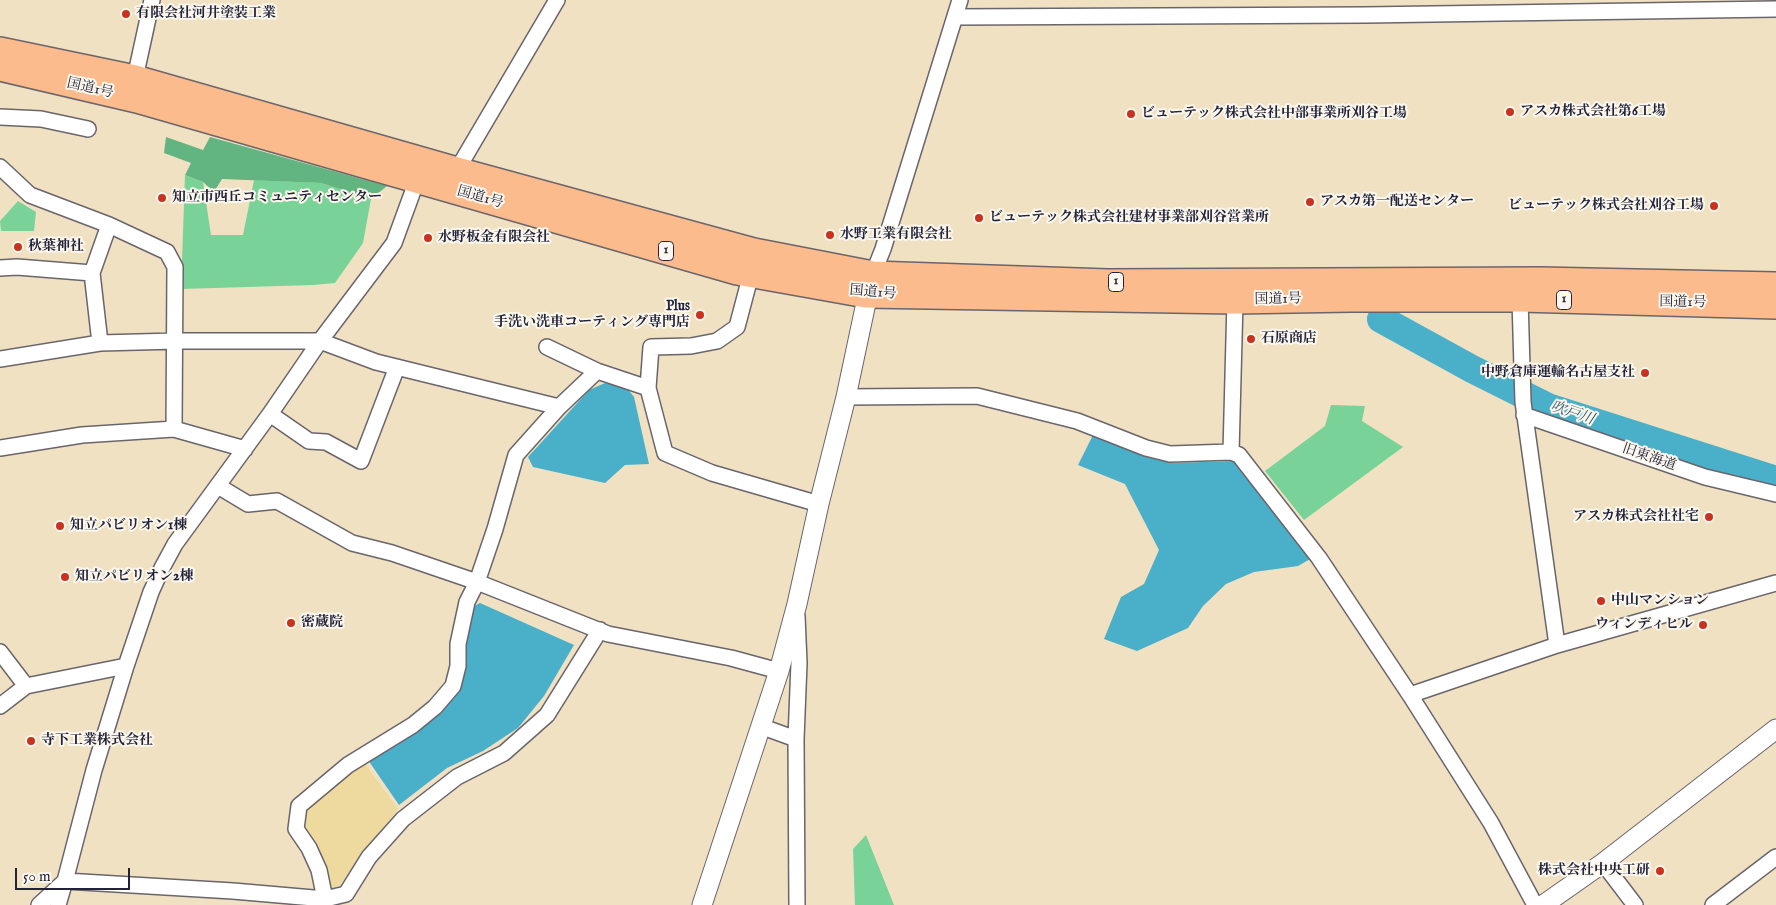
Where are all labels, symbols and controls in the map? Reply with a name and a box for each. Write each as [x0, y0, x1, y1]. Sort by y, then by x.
place label: 有限会社河井塗装工業 [136, 6, 276, 22]
marker: 有限会社河井塗装工業 [120, 8, 132, 20]
street label: 国道1号 [65, 76, 115, 102]
place label: アスカ株式会社第6工場 [1520, 104, 1666, 120]
place label: ビューテック株式会社中部事業所刈谷工場 [1141, 106, 1407, 122]
marker: アスカ株式会社第6工場 [1504, 106, 1516, 118]
marker: ビューテック株式会社中部事業所刈谷工場 [1125, 108, 1137, 120]
street label: 国道1号 [455, 183, 505, 213]
place label: 知立市西丘コミュニティセンター [172, 190, 382, 206]
marker: 知立市西丘コミュニティセンター [156, 192, 168, 204]
place label: アスカ第一配送センター [1320, 194, 1474, 210]
marker: アスカ第一配送センター [1304, 196, 1316, 208]
place label: ビューテック株式会社刈谷工場 [1508, 198, 1704, 214]
marker: ビューテック株式会社刈谷工場 [1708, 200, 1720, 212]
place label: ビューテック株式会社建材事業部刈谷営業所 [989, 210, 1269, 226]
marker: ビューテック株式会社建材事業部刈谷営業所 [973, 212, 985, 224]
place label: 水野工業有限会社 [840, 227, 952, 243]
marker: 水野工業有限会社 [824, 229, 836, 241]
place label: 水野板金有限会社 [438, 230, 550, 246]
marker: 水野板金有限会社 [422, 232, 434, 244]
place label: 秋葉神社 [28, 239, 84, 255]
marker: 秋葉神社 [12, 241, 24, 253]
road number: 1 [658, 242, 674, 260]
road number: 1 [1108, 272, 1124, 292]
street label: 国道1号 [849, 283, 897, 303]
road number: 1 [1556, 290, 1572, 310]
street label: 国道1号 [1254, 291, 1302, 309]
street label: 国道1号 [1659, 294, 1707, 312]
place label: Plus 手洗い洗車コーティング専門店 [494, 299, 690, 332]
marker: Plus 手洗い洗車コーティング専門店 [694, 309, 706, 321]
place label: 石原商店 [1261, 331, 1317, 347]
marker: 石原商店 [1245, 333, 1257, 345]
place label: 中野倉庫運輸名古屋支社 [1481, 365, 1635, 381]
marker: 中野倉庫運輸名古屋支社 [1639, 367, 1651, 379]
water label: 吹戸川 [1548, 398, 1596, 430]
street label: 旧東海道 [1620, 441, 1678, 475]
place label: アスカ株式会社社宅 [1573, 509, 1699, 525]
marker: アスカ株式会社社宅 [1703, 511, 1715, 523]
place label: 知立パビリオン1棟 [70, 518, 187, 534]
marker: 知立パビリオン1棟 [54, 520, 66, 532]
place label: 知立パビリオン2棟 [75, 569, 194, 585]
marker: 知立パビリオン2棟 [59, 571, 71, 583]
place label: 中山マンション [1611, 593, 1709, 609]
marker: 中山マンション [1595, 595, 1607, 607]
place label: 密蔵院 [301, 615, 343, 631]
marker: 密蔵院 [285, 617, 297, 629]
place label: ウィンディヒル [1595, 617, 1693, 633]
marker: ウィンディヒル [1697, 619, 1709, 631]
place label: 寺下工業株式会社 [41, 733, 153, 749]
marker: 寺下工業株式会社 [25, 735, 37, 747]
scale bar [18, 858, 132, 890]
place label: 株式会社中央工研 [1538, 863, 1650, 879]
marker: 株式会社中央工研 [1654, 865, 1666, 877]
text: 50 m [23, 867, 51, 886]

